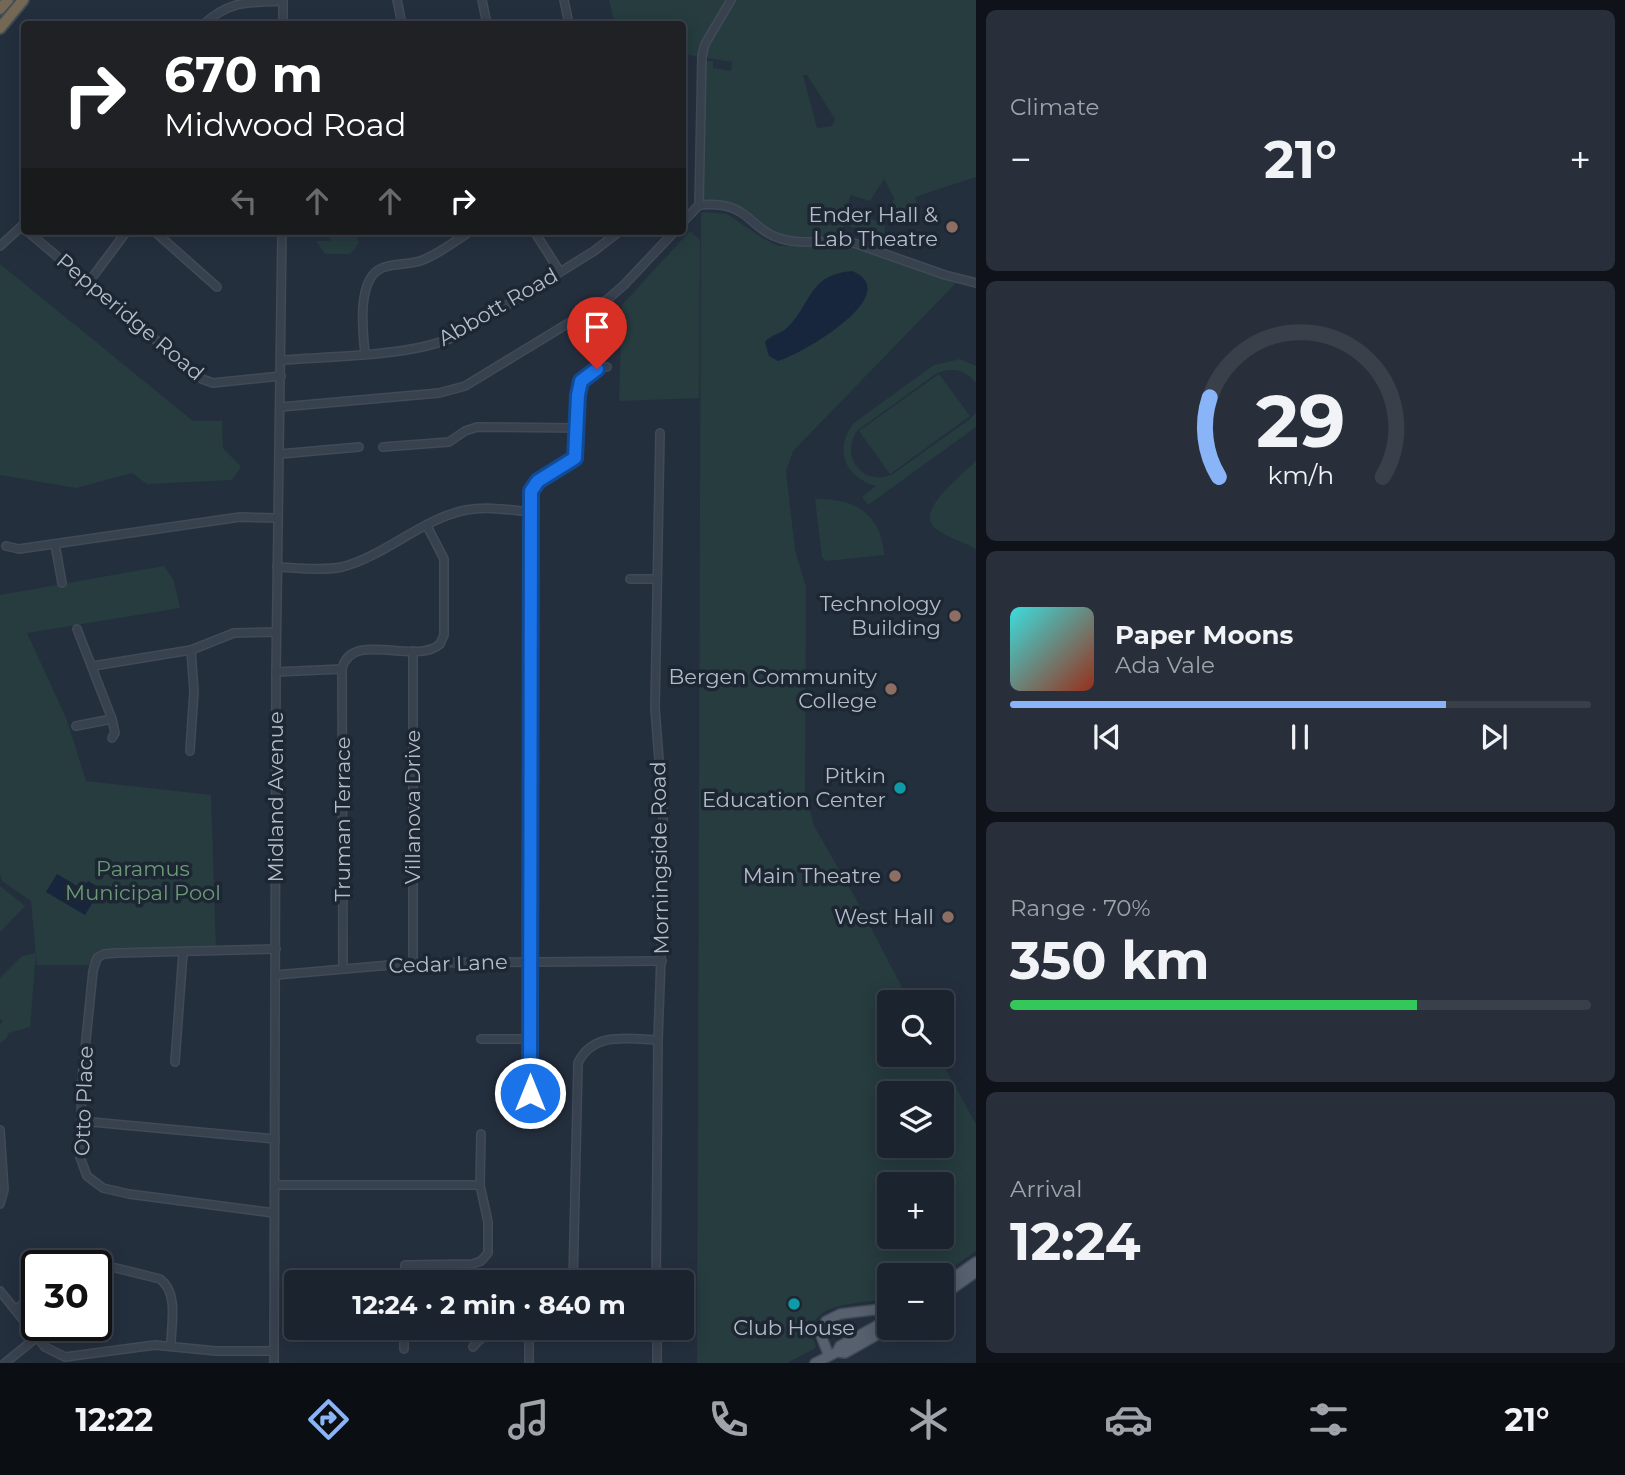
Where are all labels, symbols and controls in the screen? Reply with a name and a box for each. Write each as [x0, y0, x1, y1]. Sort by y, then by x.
text: 670 m [164, 45, 323, 104]
icon: right [49, 49, 140, 140]
text: Climate [1010, 93, 1099, 121]
text: Midwood Road [164, 105, 406, 144]
text: 21° [1264, 128, 1337, 191]
text: − [1010, 136, 1032, 183]
text: + [1569, 136, 1591, 183]
icon: left [225, 182, 263, 220]
icon: ahead [298, 182, 336, 220]
icon: ahead [371, 182, 409, 220]
icon: right [444, 182, 482, 220]
place label: Ender Hall & Lab Theatre [809, 202, 938, 251]
marker: Ender Hall & Lab Theatre [944, 219, 960, 235]
street label: Pepperidge Road [52, 248, 209, 385]
street label: Abbott Road [434, 262, 562, 351]
pin [567, 297, 627, 369]
icon: arrive [578, 308, 616, 346]
text: 29 [1256, 377, 1345, 465]
text: km/h [1267, 460, 1334, 490]
place label: Technology Building [820, 591, 942, 640]
marker: Technology Building [947, 608, 963, 624]
text: Paper Moons [1115, 619, 1293, 651]
text: Ada Vale [1115, 651, 1215, 679]
place label: Bergen Community College [668, 664, 878, 713]
marker: Bergen Community College [883, 681, 899, 697]
street label: Midland Avenue [263, 711, 288, 883]
icon: previous [1088, 718, 1126, 756]
icon: pause [1281, 718, 1319, 756]
icon: next [1475, 718, 1513, 756]
street label: Villanova Drive [400, 730, 425, 884]
street label: Truman Terrace [330, 737, 355, 901]
street label: Morningside Road [645, 761, 674, 955]
place label: Pitkin Education Center [702, 763, 886, 812]
marker: Pitkin Education Center [892, 780, 908, 796]
park label: Paramus Municipal Pool [65, 856, 221, 905]
place label: Main Theatre [743, 863, 881, 888]
marker: Main Theatre [887, 868, 903, 884]
text: Range · 70% [1010, 894, 1151, 922]
place label: West Hall [834, 904, 934, 929]
marker: West Hall [940, 909, 956, 925]
text: 350 km [1010, 929, 1210, 992]
street label: Cedar Lane [388, 949, 508, 978]
map controls [877, 990, 954, 1340]
button: search [877, 990, 954, 1067]
street label: Otto Place [69, 1045, 98, 1156]
position arrow [493, 1056, 567, 1130]
button: layers [877, 1081, 954, 1158]
button: + [877, 1172, 954, 1249]
text: Arrival [1010, 1175, 1083, 1203]
text: 12:24 [1010, 1210, 1141, 1273]
speed limit sign: 30 [21, 1250, 112, 1341]
button: − [877, 1263, 954, 1340]
text: 12:24 · 2 min · 840 m [352, 1289, 626, 1321]
marker: Club House [786, 1296, 802, 1312]
place label: Club House [733, 1315, 855, 1340]
icon: directions [304, 1395, 353, 1444]
icon: music [504, 1395, 553, 1444]
icon: phone [704, 1395, 753, 1444]
icon: climate [904, 1395, 953, 1444]
icon: car [1104, 1395, 1153, 1444]
icon: filters [1304, 1395, 1353, 1444]
text: 12:22 [76, 1400, 153, 1439]
text: 21° [1505, 1400, 1549, 1439]

